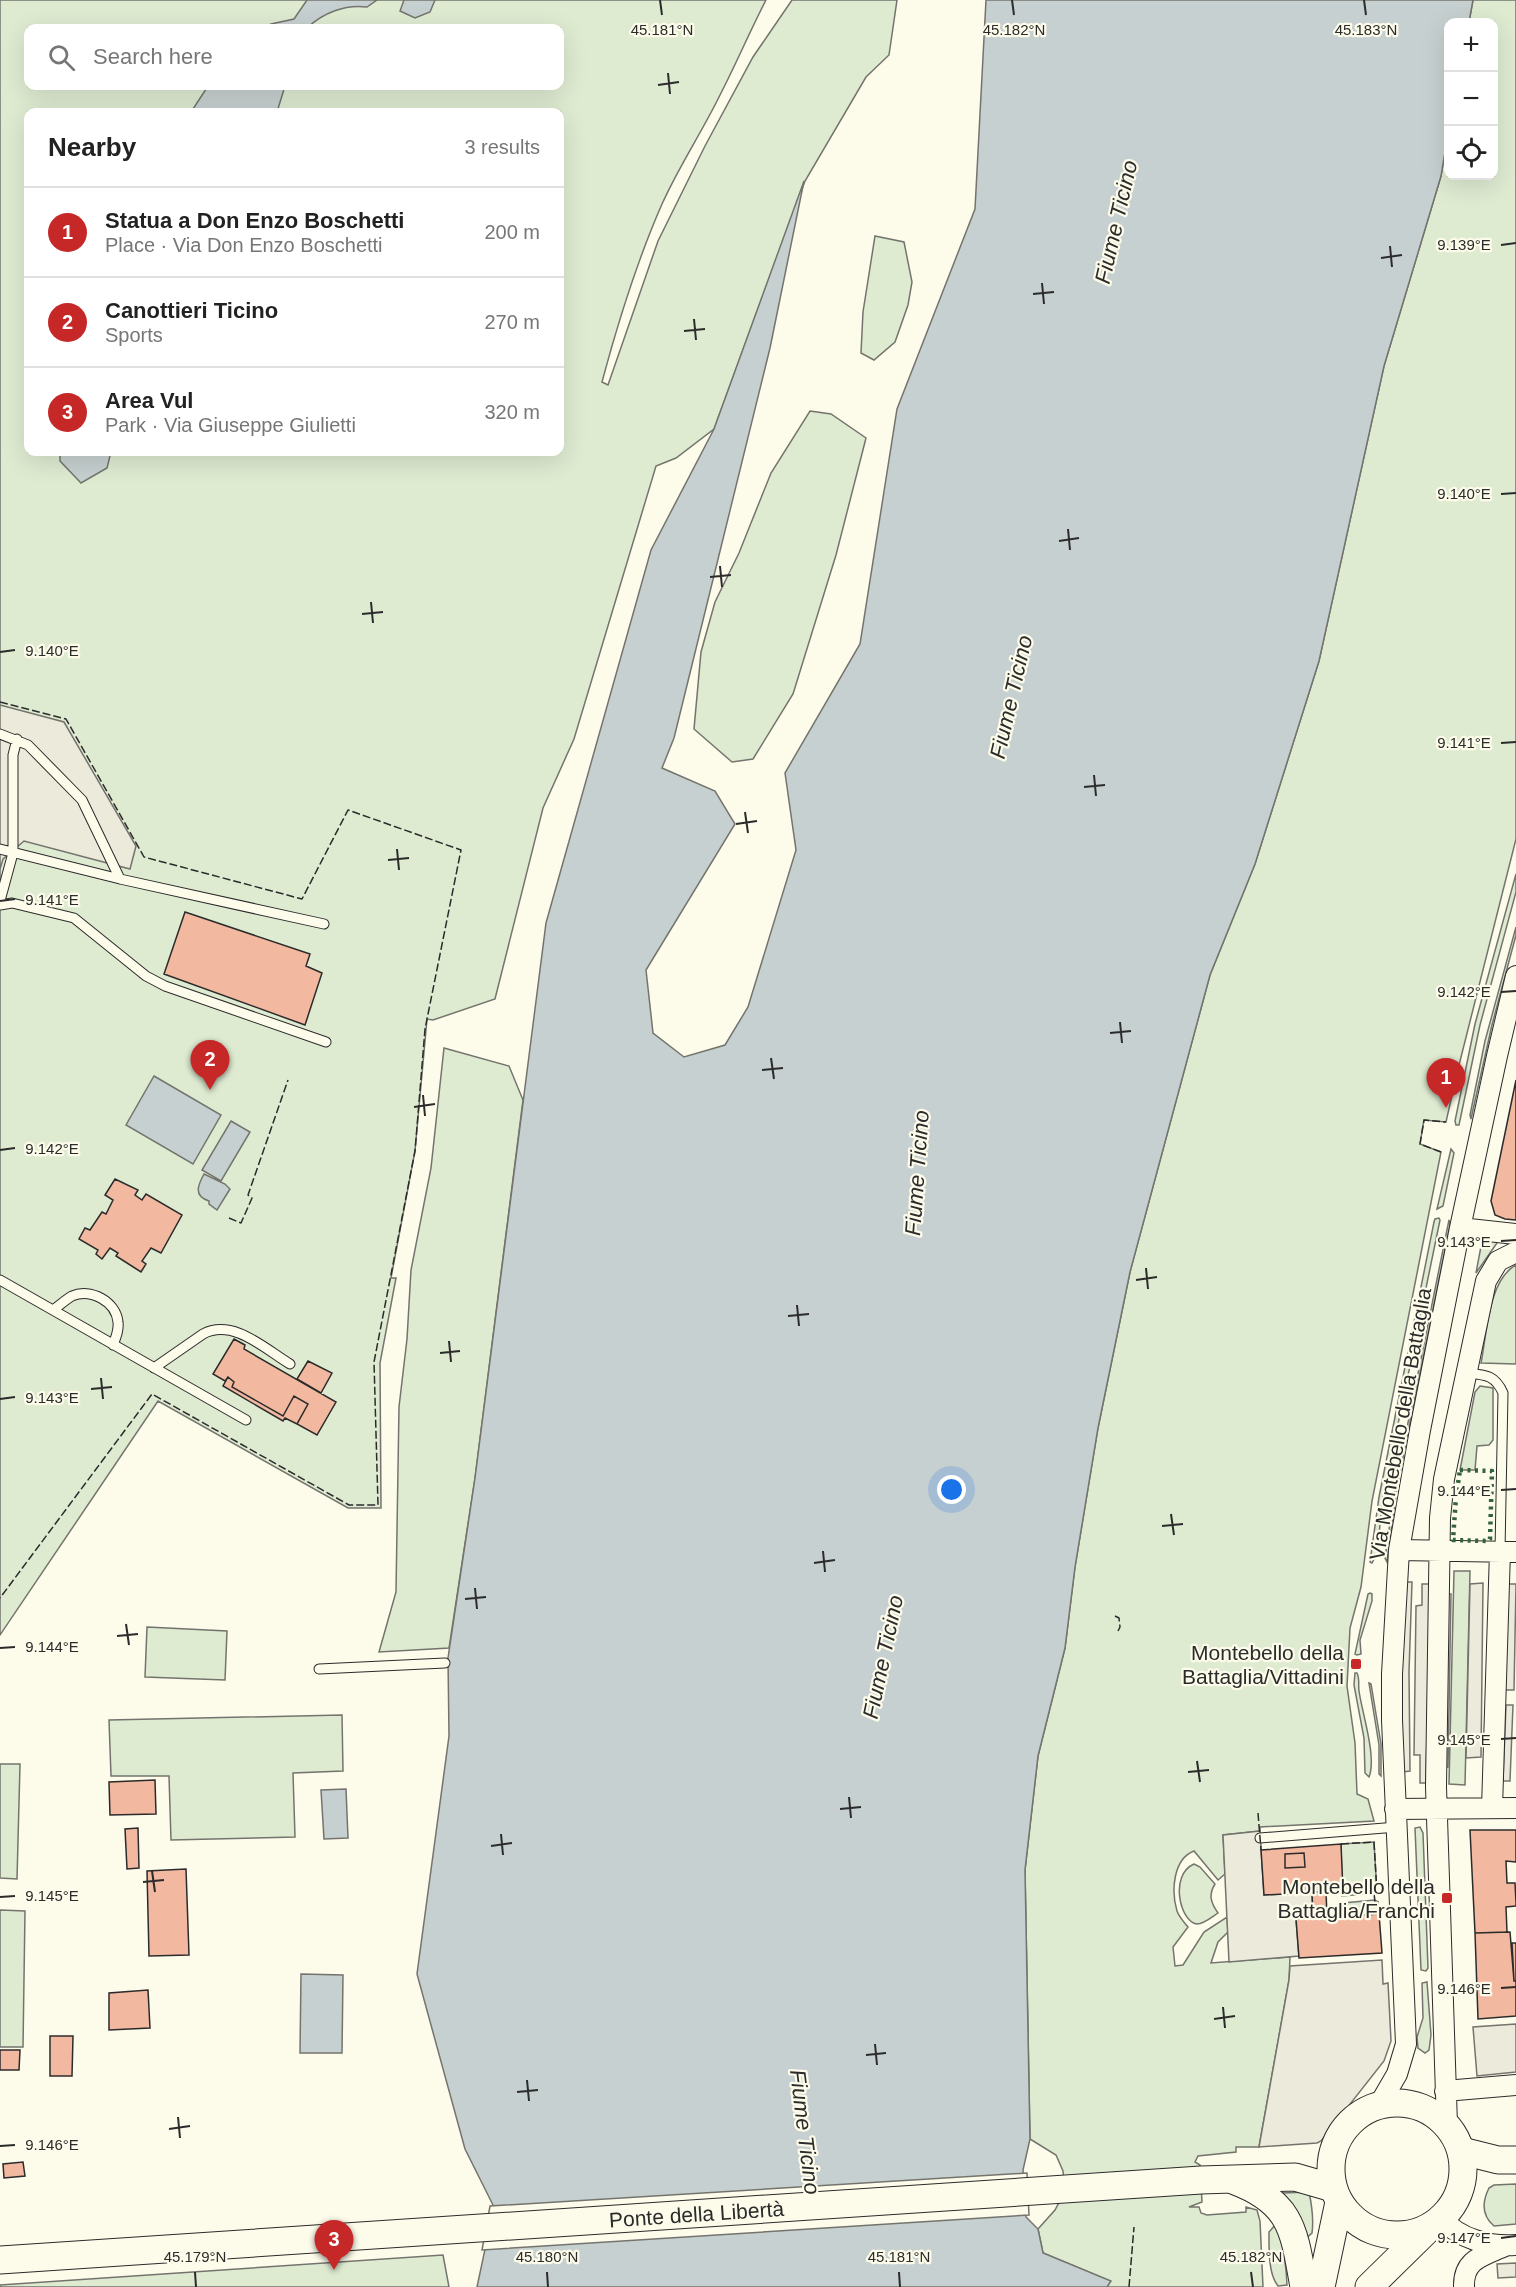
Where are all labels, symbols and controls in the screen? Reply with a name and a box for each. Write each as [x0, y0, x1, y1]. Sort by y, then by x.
map controls [1444, 18, 1498, 180]
button: + [1444, 18, 1498, 72]
text: 45.181°N [631, 21, 693, 38]
text: 45.182°N [983, 21, 1045, 38]
text: 45.183°N [1335, 21, 1397, 38]
search box [24, 24, 564, 90]
icon: search [45, 41, 78, 74]
text: Search here [93, 44, 213, 69]
button: − [1444, 72, 1498, 126]
button: locate [1444, 126, 1498, 180]
text: Nearby [48, 132, 136, 162]
text: 3 results [464, 136, 540, 158]
water label: Fiume Ticino [1090, 158, 1142, 286]
text: Statua a Don Enzo Boschetti [105, 208, 404, 233]
text: 1 [62, 221, 73, 243]
text: 200 m [484, 221, 540, 243]
text: Place · Via Don Enzo Boschetti [105, 234, 383, 256]
text: 9.139°E [1437, 236, 1491, 253]
text: Canottieri Ticino [105, 298, 278, 323]
text: 2 [62, 311, 73, 333]
text: 270 m [484, 311, 540, 333]
text: Sports [105, 324, 163, 346]
text: Area Vul [105, 388, 193, 413]
text: 3 [62, 401, 73, 423]
text: 320 m [484, 401, 540, 423]
text: Park · Via Giuseppe Giulietti [105, 414, 356, 436]
text: 9.140°E [1437, 485, 1491, 502]
water label: Fiume Ticino [985, 633, 1037, 761]
text: 9.140°E [25, 642, 79, 659]
text: 9.141°E [1437, 734, 1491, 751]
text: 9.141°E [25, 891, 79, 908]
text: 9.142°E [1437, 983, 1491, 1000]
pin: 2 [190, 1040, 230, 1090]
pin: 1 [1426, 1058, 1466, 1108]
water label: Fiume Ticino [900, 1109, 934, 1237]
text: 9.142°E [25, 1140, 79, 1157]
text: 9.143°E [1437, 1233, 1491, 1250]
street label: Via Montebello della Battaglia [1365, 1286, 1435, 1562]
text: 9.143°E [25, 1389, 79, 1406]
your location [937, 1475, 966, 1504]
text: 9.144°E [1437, 1482, 1491, 1499]
water label: Fiume Ticino [858, 1593, 908, 1721]
text: 9.144°E [25, 1638, 79, 1655]
place label: Montebello della Battaglia/Vittadini [1182, 1641, 1344, 1688]
marker: Montebello della Battaglia/Vittadini [1349, 1657, 1363, 1671]
text: 9.145°E [1437, 1731, 1491, 1748]
place label: Montebello della Battaglia/Franchi [1277, 1875, 1435, 1922]
text: 9.145°E [25, 1887, 79, 1904]
marker: Montebello della Battaglia/Franchi [1440, 1891, 1454, 1905]
text: 9.146°E [1437, 1980, 1491, 1997]
water label: Fiume Ticino [785, 2068, 825, 2196]
text: 9.146°E [25, 2136, 79, 2153]
street label: Ponte della Libertà [608, 2196, 785, 2231]
pin: 3 [314, 2220, 354, 2270]
text: 9.147°E [1437, 2229, 1491, 2246]
text: 45.179°N [164, 2248, 226, 2265]
text: 45.180°N [516, 2248, 578, 2265]
text: 45.181°N [868, 2248, 930, 2265]
text: 45.182°N [1220, 2248, 1282, 2265]

